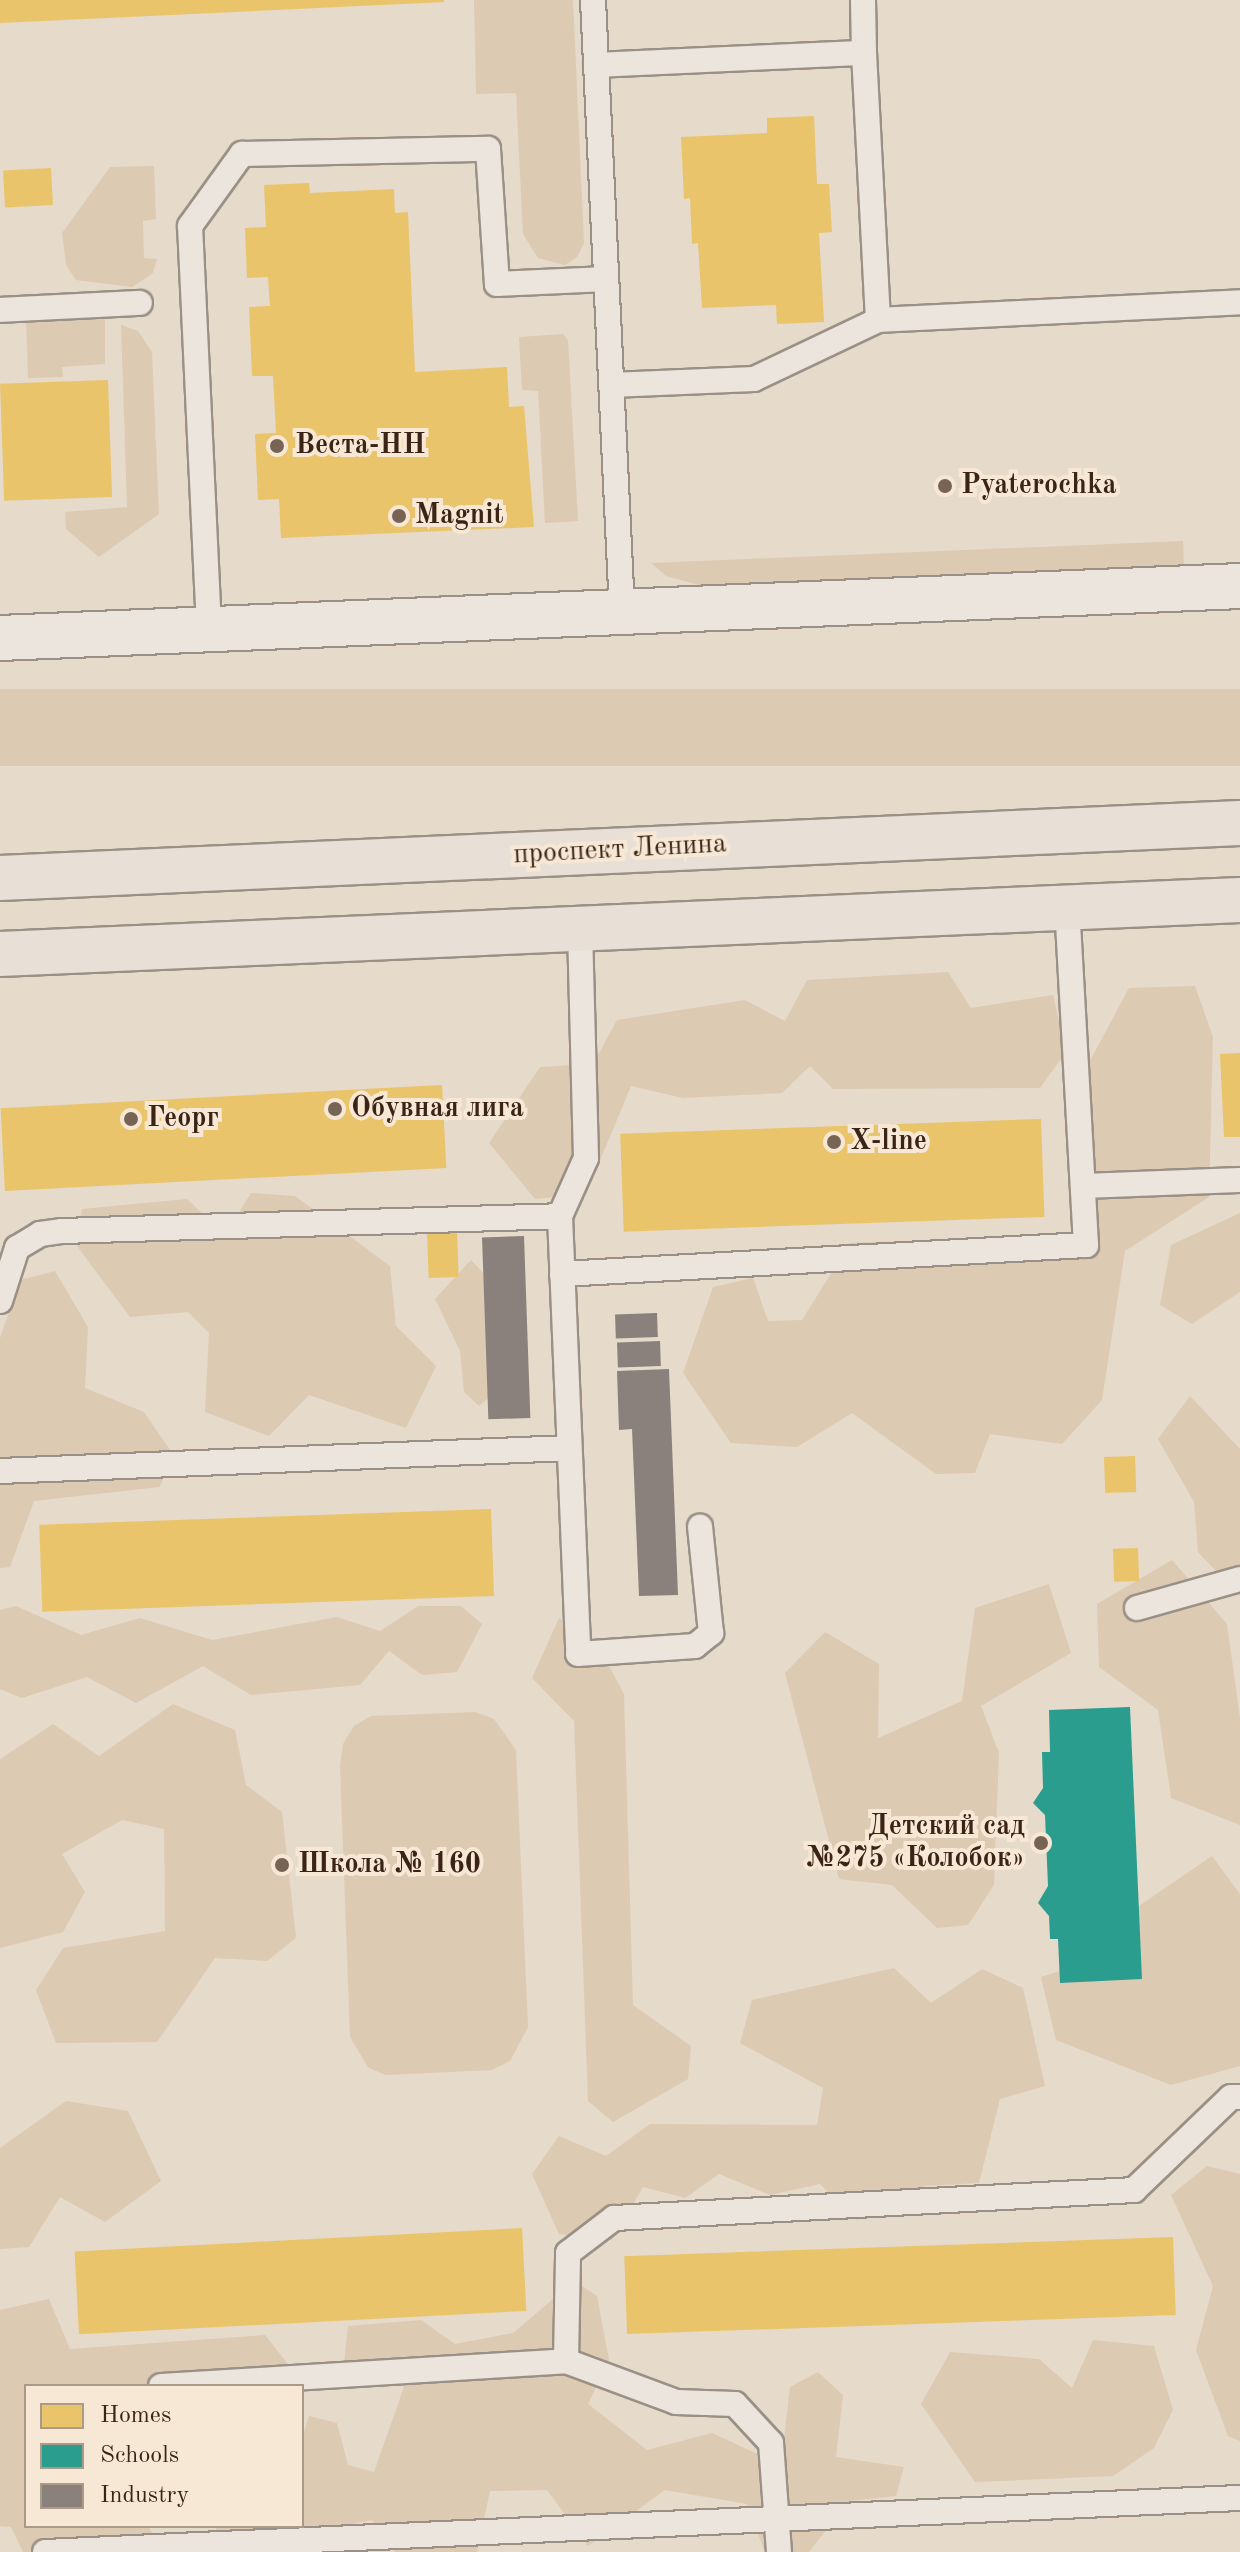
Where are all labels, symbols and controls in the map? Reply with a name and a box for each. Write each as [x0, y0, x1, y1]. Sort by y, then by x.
place label: Веста-НН [295, 429, 425, 463]
marker: Веста-НН [266, 435, 288, 457]
place label: Pyaterochka [961, 469, 1117, 503]
marker: Pyaterochka [936, 477, 954, 495]
place label: Magnit [415, 499, 504, 533]
marker: Magnit [390, 507, 408, 525]
street label: проспект Ленина [513, 828, 727, 872]
place label: Обувная лига [351, 1092, 524, 1126]
marker: Обувная лига [326, 1100, 344, 1118]
place label: Георг [147, 1102, 219, 1136]
marker: Георг [122, 1110, 140, 1128]
place label: X-line [850, 1125, 927, 1159]
marker: X-line [825, 1133, 843, 1151]
place label: Детский сад №275 «Колобок» [806, 1810, 1025, 1876]
marker: Детский сад №275 «Колобок» [1032, 1834, 1050, 1852]
place label: Школа № 160 [298, 1848, 481, 1882]
marker: Школа № 160 [273, 1856, 291, 1874]
legend [24, 2384, 304, 2528]
text: Homes [100, 2404, 171, 2428]
text: Schools [100, 2444, 179, 2468]
text: Industry [100, 2484, 189, 2508]

